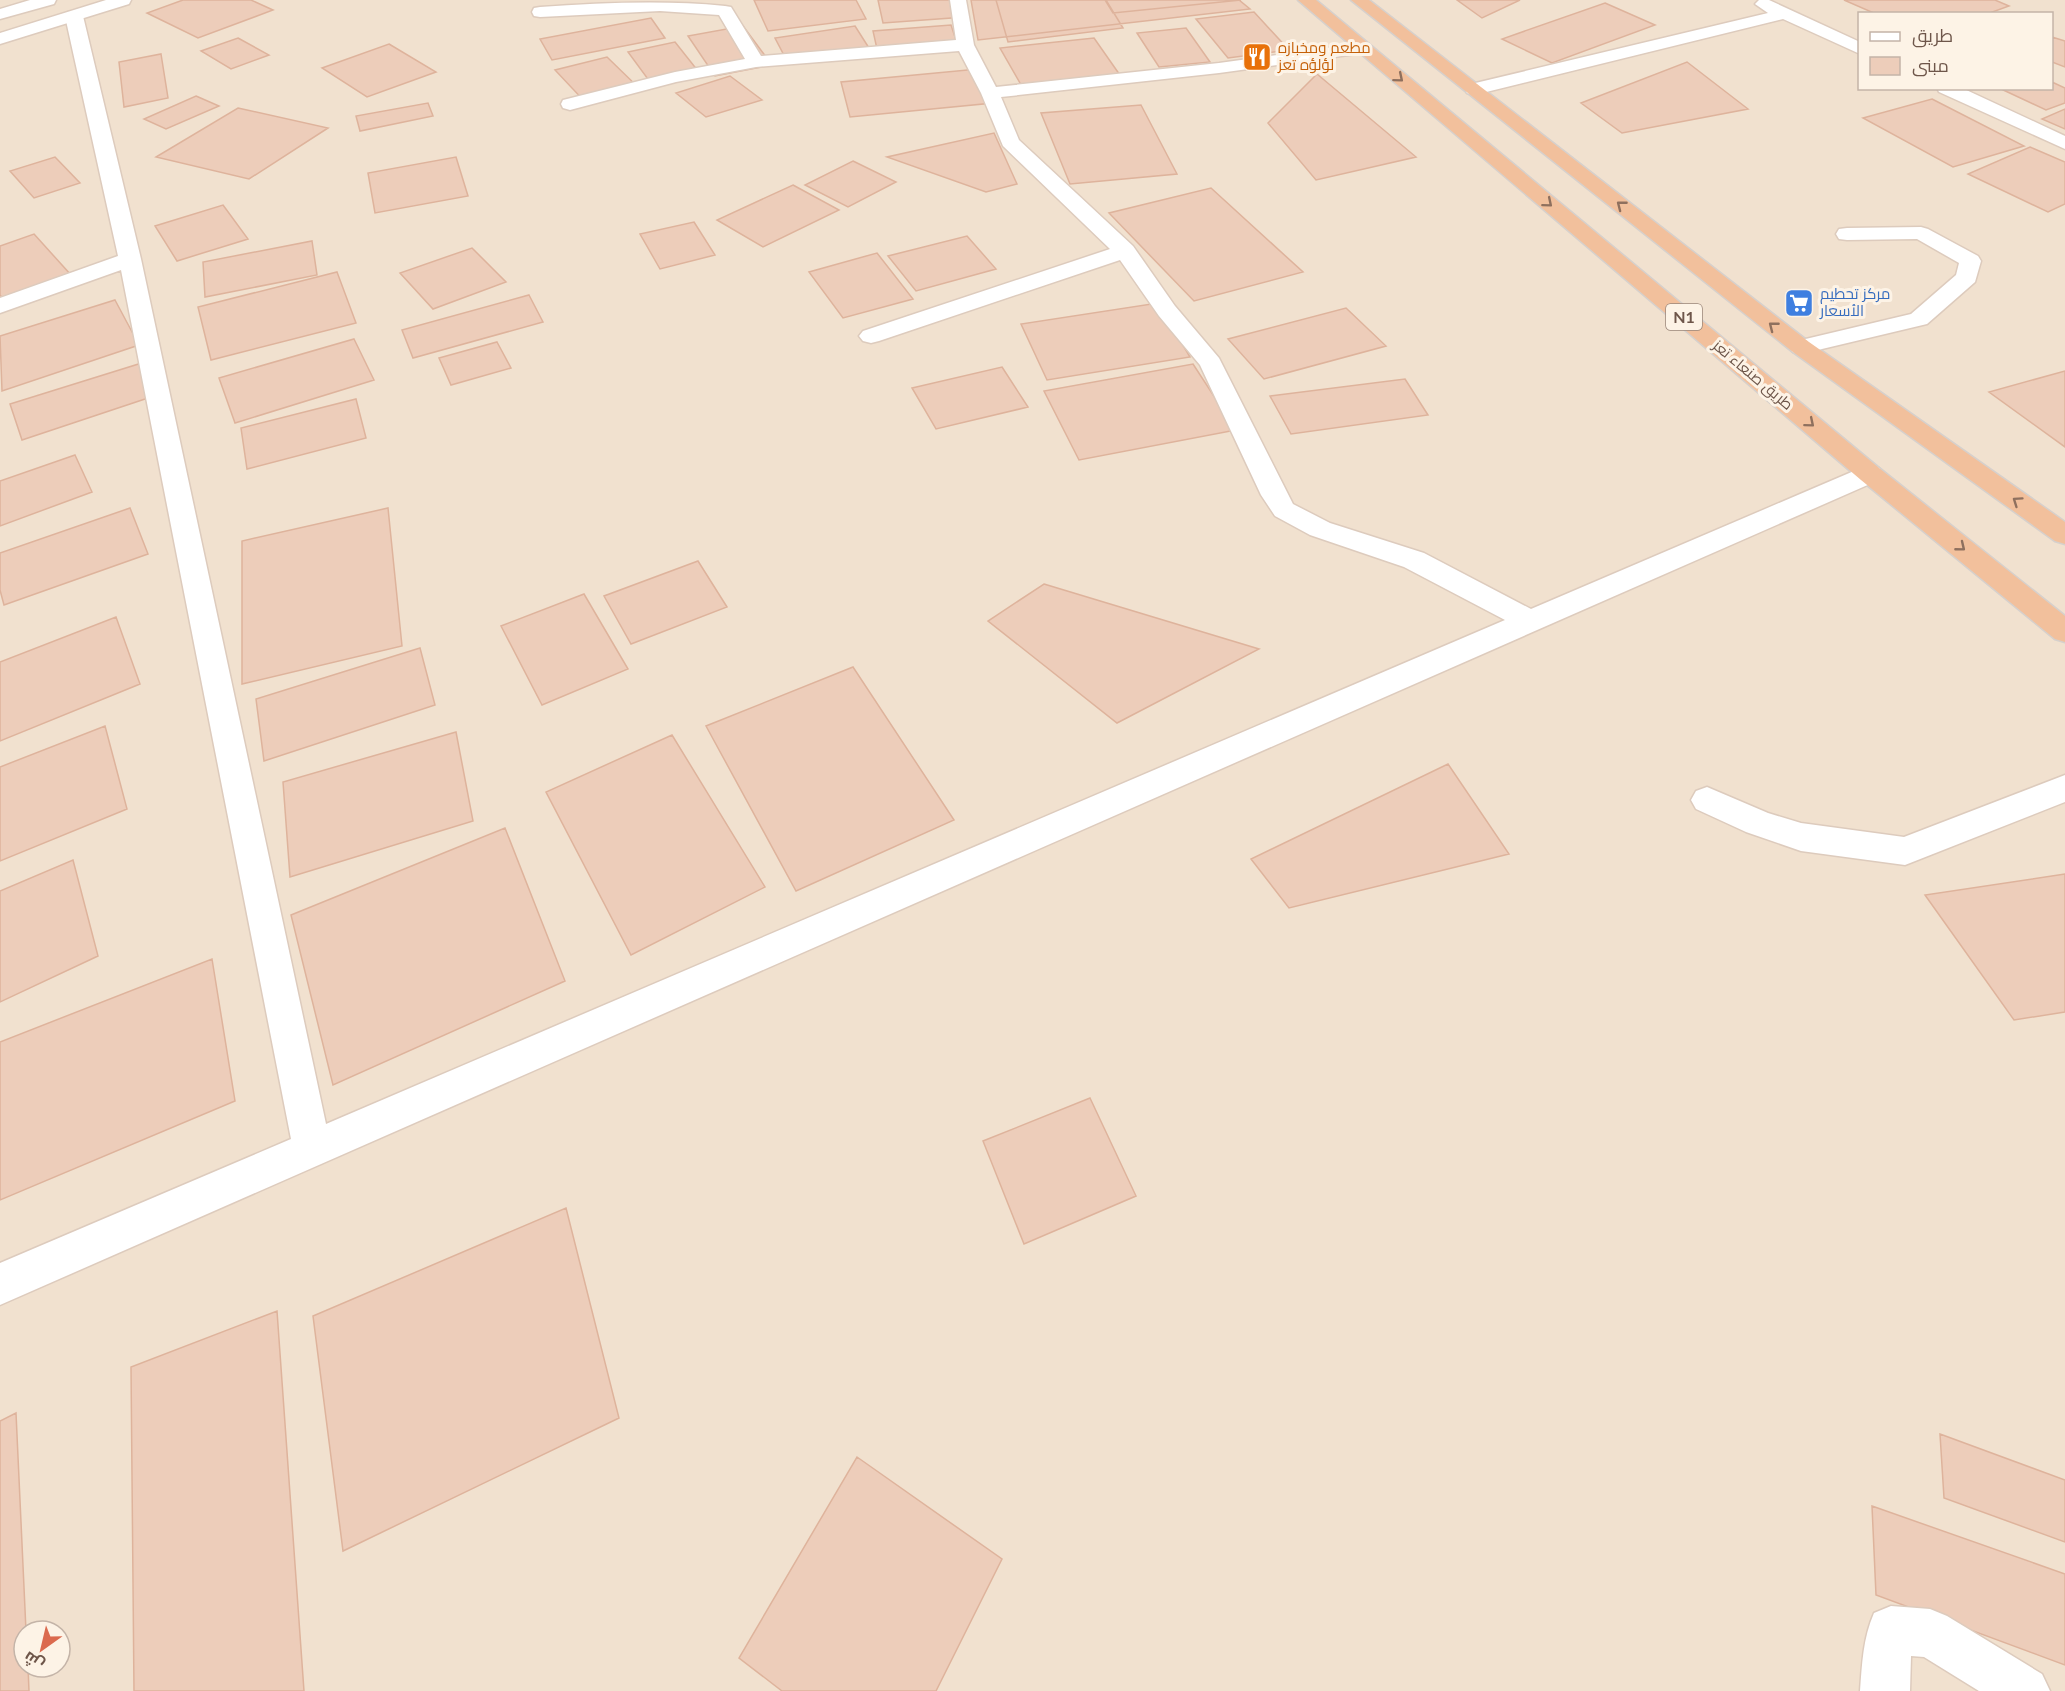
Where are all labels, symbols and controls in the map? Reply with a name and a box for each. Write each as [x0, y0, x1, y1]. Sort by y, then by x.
legend [1858, 12, 2053, 90]
text: طريق [1912, 24, 1953, 48]
place label: مطعم ومخبازه لؤلؤه تعز [1277, 38, 1371, 74]
restaurant icon: مطعم ومخبازه لؤلؤه تعز [1241, 41, 1273, 73]
text: مبنى [1912, 54, 1949, 77]
one-way arrow [1392, 71, 1403, 82]
one-way arrow [1541, 196, 1552, 207]
one-way arrow [1616, 201, 1627, 212]
place label: مركز تحطيم الأسعار [1819, 284, 1890, 320]
supermarket icon: مركز تحطيم الأسعار [1783, 287, 1815, 319]
road number: N1 [1666, 304, 1702, 330]
one-way arrow [1769, 322, 1780, 333]
street label: طريق صنعاء تعز [1708, 335, 1797, 414]
one-way arrow [1803, 416, 1814, 427]
one-way arrow [2013, 497, 2024, 508]
one-way arrow [1954, 540, 1965, 551]
north arrow [12, 1619, 72, 1679]
text: ش [20, 1647, 48, 1675]

